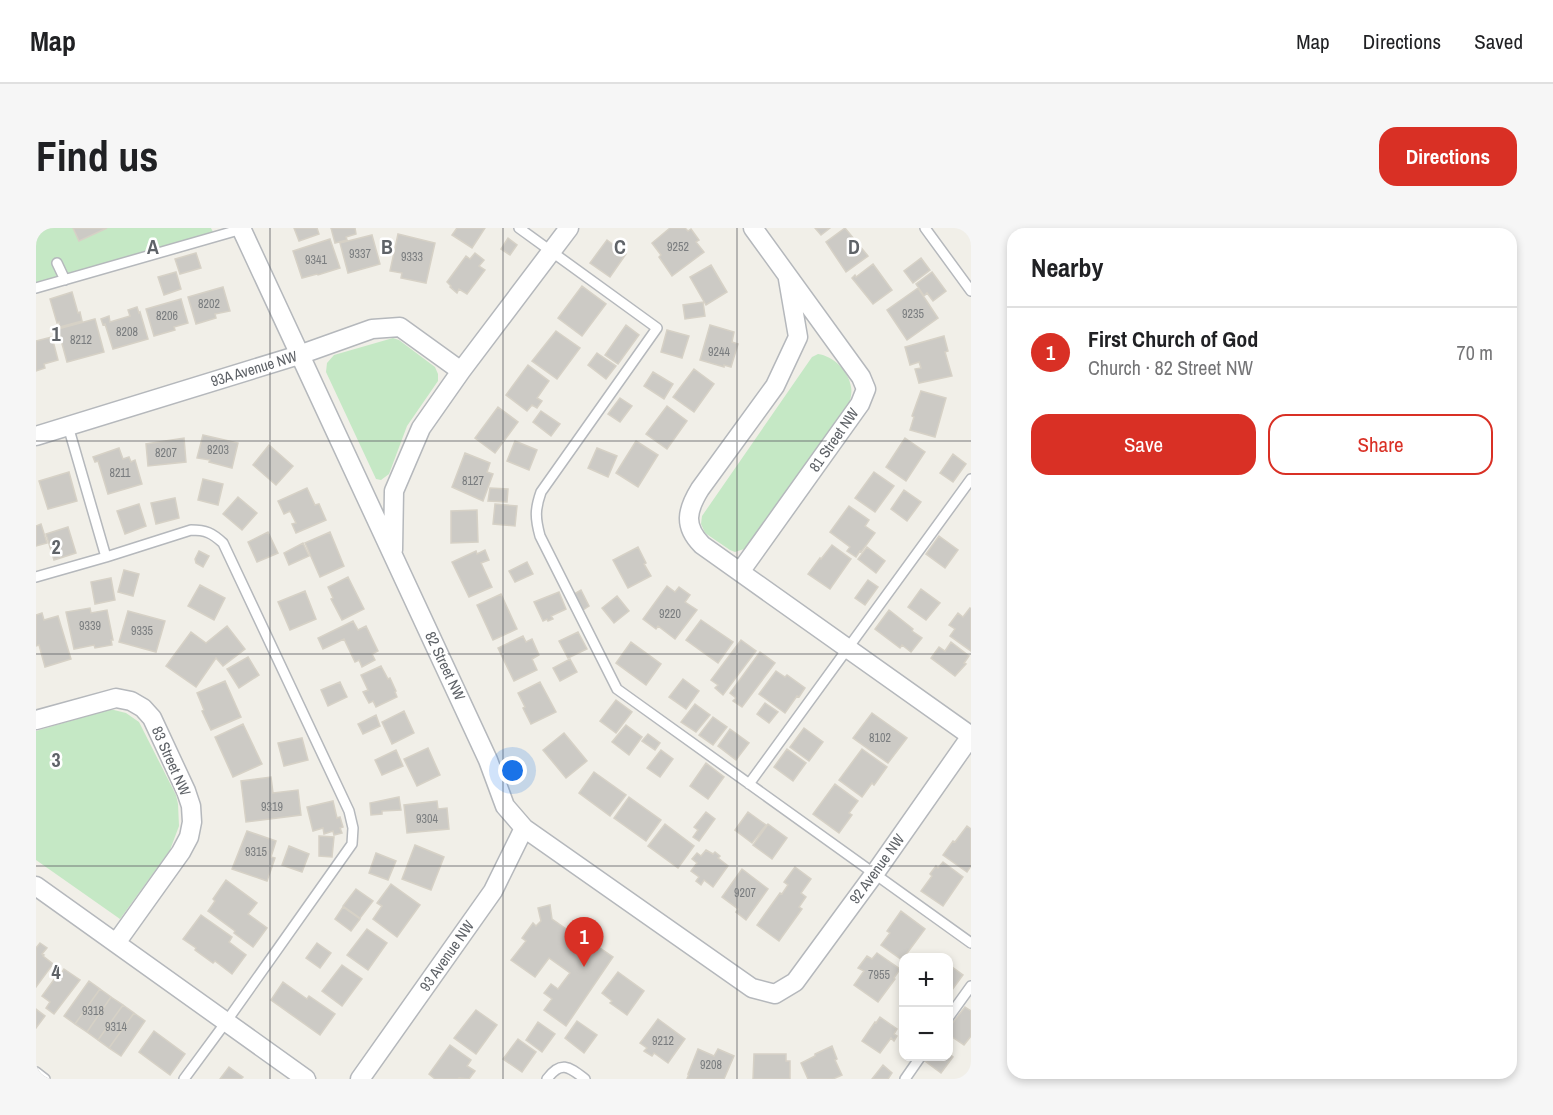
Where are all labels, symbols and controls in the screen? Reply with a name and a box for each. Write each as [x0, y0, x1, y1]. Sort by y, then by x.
text: Map [30, 22, 76, 60]
text: Map [1296, 27, 1330, 56]
text: Directions [1363, 27, 1441, 56]
text: Saved [1474, 27, 1523, 56]
button: Directions [1379, 127, 1517, 186]
text: Find us [36, 128, 158, 184]
text: A [147, 233, 159, 260]
text: B [381, 233, 393, 260]
text: C [614, 233, 626, 260]
text: D [848, 233, 860, 260]
house number: 9252 [667, 239, 689, 255]
house number: 9337 [349, 246, 371, 262]
house number: 9333 [401, 249, 423, 265]
text: Nearby [1031, 250, 1103, 285]
house number: 9341 [305, 252, 327, 268]
house number: 8202 [198, 296, 220, 312]
house number: 9235 [902, 306, 924, 322]
house number: 8206 [156, 308, 178, 324]
text: 1 [51, 320, 61, 347]
house number: 8208 [116, 324, 138, 340]
text: First Church of God [1088, 324, 1258, 354]
house number: 8212 [70, 332, 92, 348]
text: 1 [1046, 339, 1055, 366]
text: 70 m [1457, 339, 1493, 366]
house number: 9244 [708, 344, 730, 360]
street label: 93A Avenue NW [208, 345, 300, 392]
text: Church · 82 Street NW [1088, 354, 1253, 381]
street label: 81 Street NW [804, 403, 864, 476]
button: Save [1031, 414, 1256, 475]
button: Share [1268, 414, 1493, 475]
house number: 8203 [207, 442, 229, 458]
house number: 8207 [155, 445, 177, 461]
house number: 8211 [109, 465, 131, 481]
house number: 8127 [462, 473, 484, 489]
text: 2 [51, 533, 61, 560]
house number: 9220 [659, 606, 681, 622]
house number: 9339 [79, 618, 101, 634]
house number: 9335 [131, 623, 153, 639]
street label: 82 Street NW [420, 628, 471, 704]
street label: 83 Street NW [147, 723, 196, 799]
house number: 8102 [869, 730, 891, 746]
text: 3 [51, 746, 61, 773]
your location [498, 756, 527, 785]
house number: 9319 [261, 799, 283, 815]
house number: 9304 [416, 811, 438, 827]
street label: 92 Avenue NW [844, 829, 909, 908]
house number: 9315 [245, 844, 267, 860]
house number: 9207 [734, 885, 756, 901]
street label: 93 Avenue NW [415, 916, 479, 995]
pin: 1 [564, 918, 604, 967]
map controls [899, 953, 953, 1061]
button: + [899, 953, 953, 1007]
text: 4 [51, 958, 61, 985]
house number: 7955 [868, 967, 890, 983]
house number: 9318 [82, 1003, 104, 1019]
button: − [899, 1007, 953, 1061]
house number: 9314 [105, 1019, 127, 1035]
house number: 9212 [652, 1033, 674, 1049]
house number: 9208 [700, 1057, 722, 1073]

